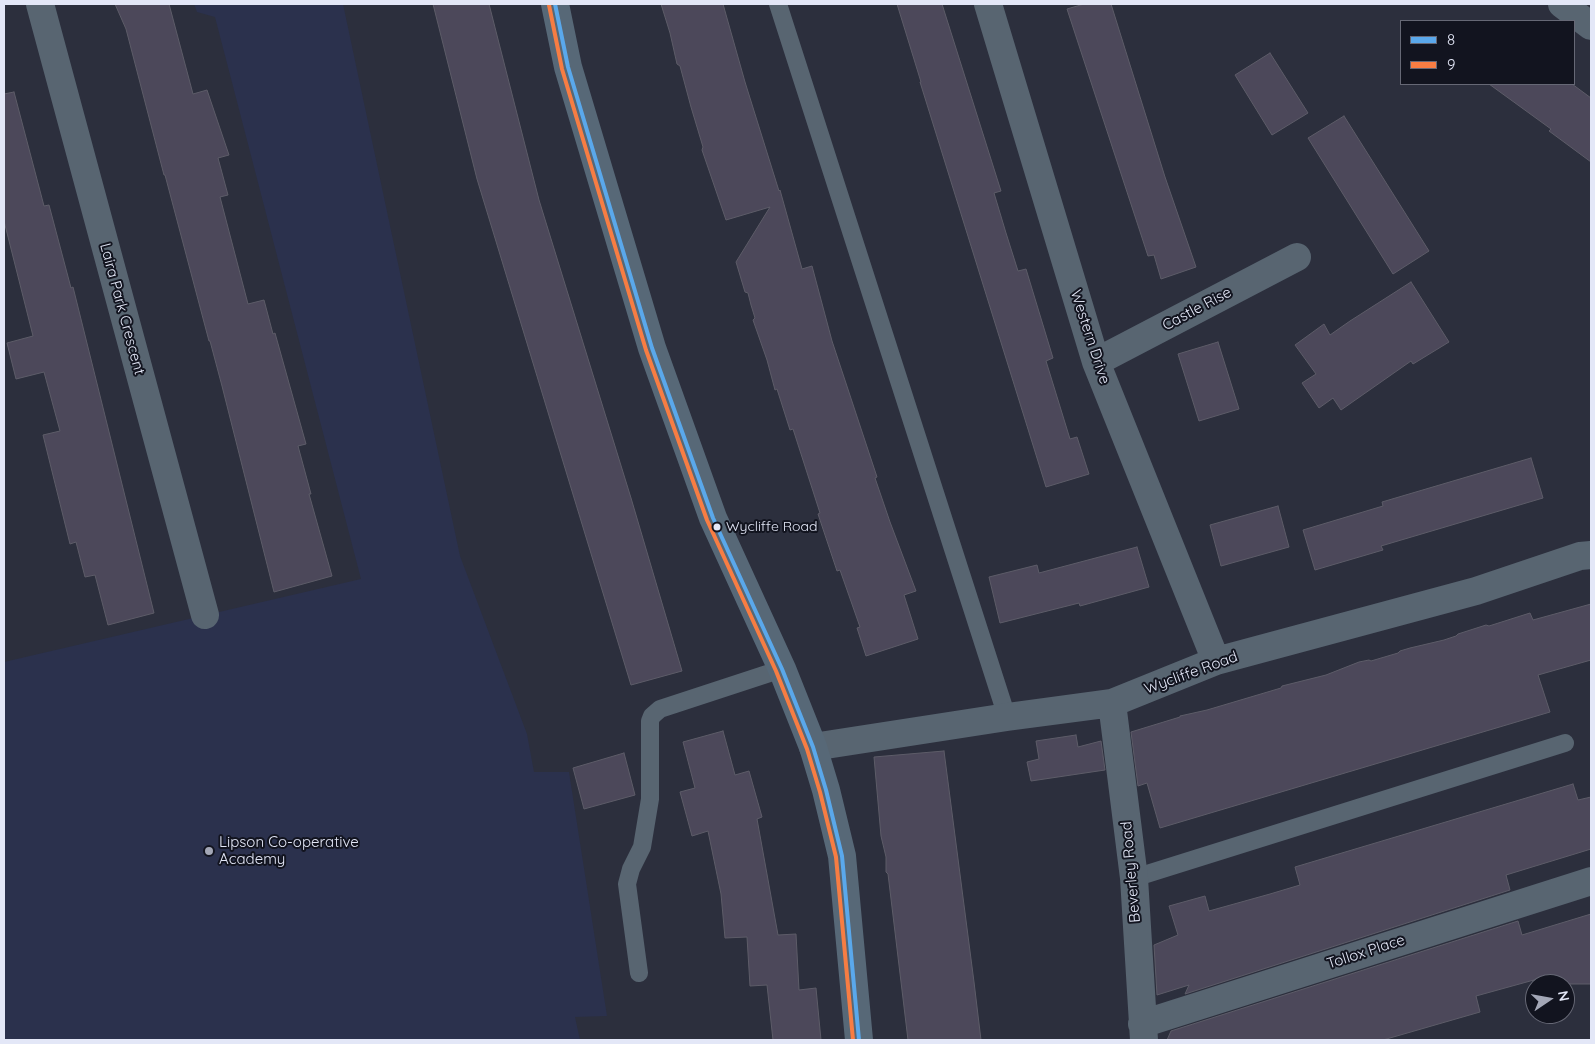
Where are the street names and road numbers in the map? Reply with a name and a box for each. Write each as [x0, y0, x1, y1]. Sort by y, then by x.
street label: Laira Park Crescent [96, 241, 148, 377]
street label: Castle Rise [1159, 283, 1235, 335]
street label: Western Drive [1066, 288, 1114, 386]
street label: Wycliffe Road [1142, 648, 1240, 698]
street label: Beverley Road [1118, 821, 1144, 923]
street label: Tollox Place [1325, 931, 1407, 973]

